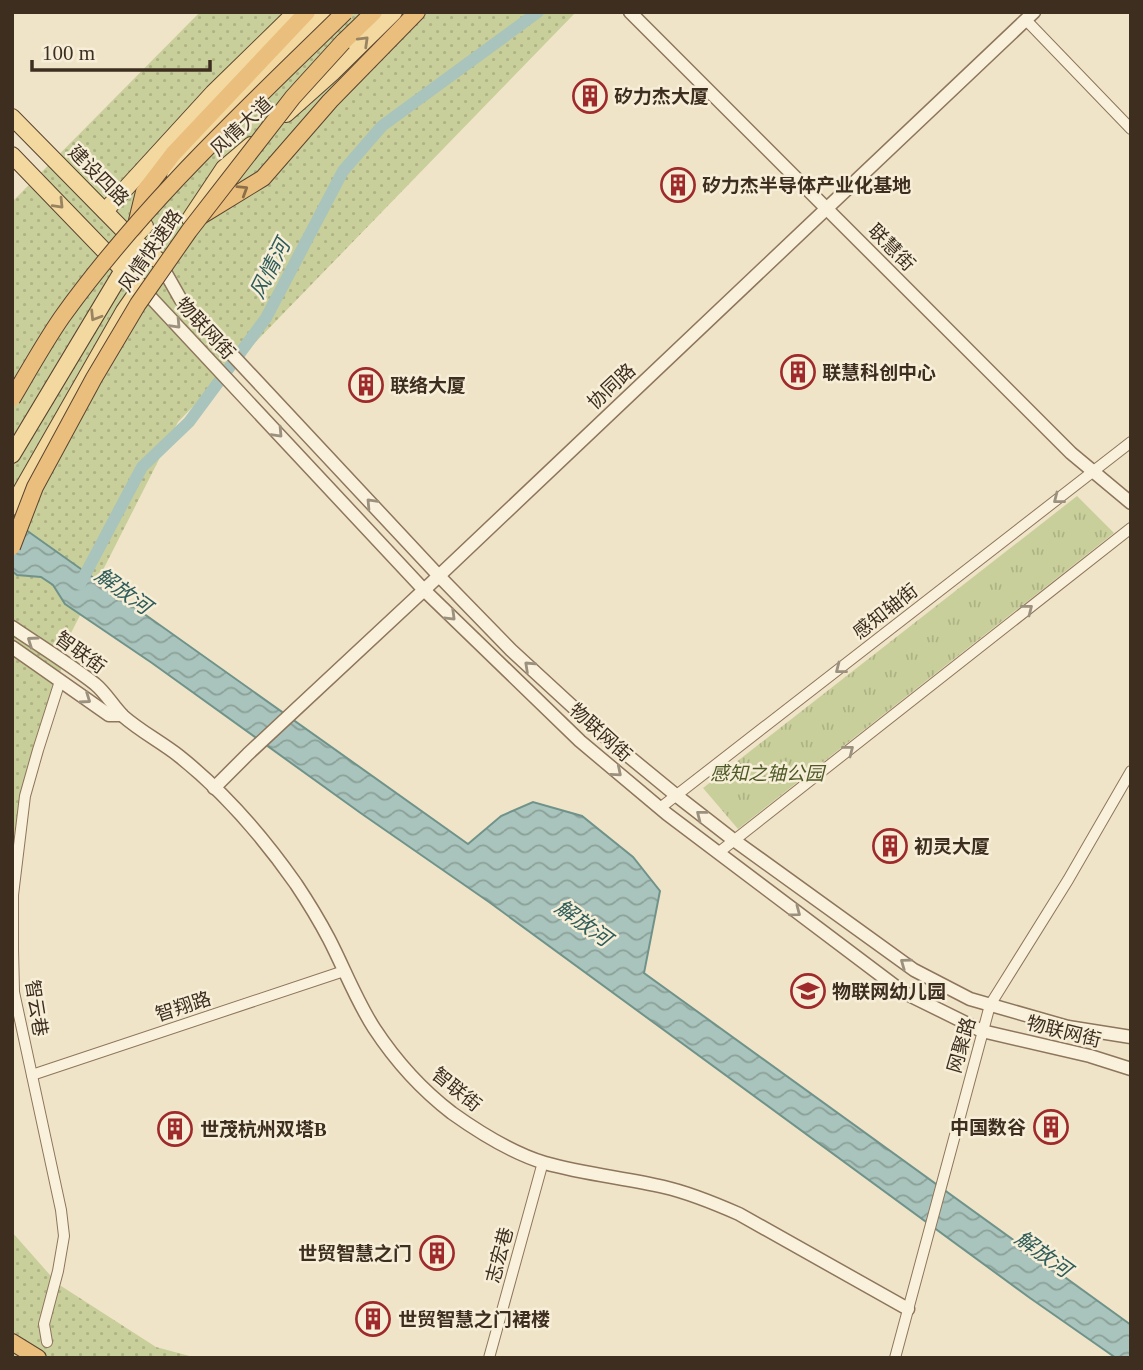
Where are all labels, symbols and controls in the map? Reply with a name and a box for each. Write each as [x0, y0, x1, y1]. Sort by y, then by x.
scale bar [32, 28, 210, 72]
one-way arrow [356, 36, 369, 49]
text: 100 m [42, 41, 95, 65]
building icon: 矽力杰大厦 [571, 77, 609, 115]
place label: 矽力杰大厦 [614, 86, 709, 107]
street label: 风情大道 [206, 93, 276, 160]
street label: 建设四路 [64, 141, 133, 210]
building icon: 矽力杰半导体产业化基地 [659, 166, 697, 204]
place label: 矽力杰半导体产业化基地 [702, 175, 911, 196]
one-way arrow [236, 185, 249, 198]
one-way arrow [51, 196, 64, 209]
street label: 风情快速路 [115, 205, 186, 295]
street label: 联慧街 [864, 220, 919, 275]
water label: 风情河 [245, 232, 297, 303]
street label: 物联网街 [172, 293, 239, 363]
one-way arrow [91, 309, 104, 322]
one-way arrow [168, 316, 181, 329]
building icon: 联慧科创中心 [779, 353, 817, 391]
street label: 协同路 [583, 359, 639, 413]
place label: 联慧科创中心 [822, 362, 936, 383]
building icon: 联络大厦 [347, 366, 385, 404]
place label: 联络大厦 [390, 375, 466, 396]
one-way arrow [269, 425, 282, 438]
one-way arrow [1053, 491, 1066, 503]
one-way arrow [366, 498, 379, 511]
water label: 解放河 [90, 563, 159, 622]
street label: 感知轴街 [849, 580, 922, 643]
one-way arrow [1020, 605, 1032, 618]
one-way arrow [443, 607, 456, 620]
street label: 智联街 [51, 627, 110, 678]
one-way arrow [27, 637, 40, 649]
one-way arrow [835, 660, 847, 673]
one-way arrow [524, 662, 537, 675]
one-way arrow [78, 691, 91, 703]
street label: 物联网街 [565, 699, 636, 766]
one-way arrow [841, 746, 854, 759]
one-way arrow [609, 763, 621, 776]
park label: 感知之轴公园 [710, 763, 827, 784]
one-way arrow [697, 810, 709, 823]
building icon: 初灵大厦 [871, 827, 909, 865]
place label: 初灵大厦 [914, 836, 990, 857]
water label: 解放河 [550, 895, 619, 954]
one-way arrow [788, 903, 801, 916]
one-way arrow [900, 959, 913, 971]
school or university icon: 物联网幼儿园 [789, 972, 827, 1010]
street label: 智云巷 [22, 978, 51, 1038]
place label: 物联网幼儿园 [832, 981, 946, 1002]
street label: 智翔路 [153, 988, 214, 1025]
street label: 物联网街 [1024, 1012, 1103, 1051]
street label: 网聚路 [944, 1015, 979, 1075]
street label: 智联街 [428, 1063, 485, 1115]
building icon: 中国数谷 [1032, 1108, 1070, 1146]
building icon: 世茂杭州双塔B [156, 1110, 194, 1148]
place label: 中国数谷 [950, 1117, 1026, 1138]
place label: 世茂杭州双塔B [200, 1119, 327, 1140]
street label: 志宏巷 [482, 1225, 517, 1285]
water label: 解放河 [1010, 1226, 1079, 1285]
building icon: 世贸智慧之门 [418, 1234, 456, 1272]
place label: 世贸智慧之门 [298, 1243, 412, 1264]
building icon: 世贸智慧之门裙楼 [354, 1300, 392, 1338]
place label: 世贸智慧之门裙楼 [398, 1309, 550, 1330]

